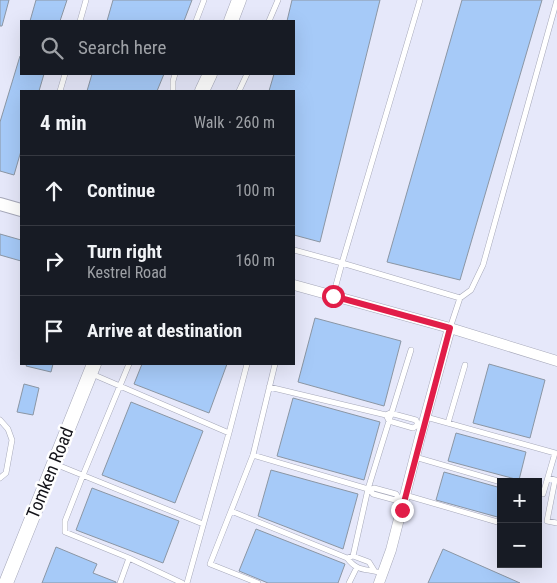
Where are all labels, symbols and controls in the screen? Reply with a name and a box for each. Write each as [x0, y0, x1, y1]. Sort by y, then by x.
search box [20, 20, 295, 75]
icon: search [38, 34, 66, 62]
text: Search here [78, 36, 166, 59]
text: 4 min [40, 111, 87, 135]
text: Walk · 260 m [194, 113, 275, 132]
icon: ahead [40, 177, 68, 205]
text: Continue [87, 179, 155, 202]
text: 100 m [236, 181, 275, 200]
text: Turn right [87, 240, 162, 263]
icon: right [40, 247, 68, 275]
text: 160 m [236, 251, 275, 270]
text: Kestrel Road [87, 263, 167, 282]
route start [322, 285, 345, 308]
icon: arrive [40, 317, 68, 345]
text: Arrive at destination [87, 319, 242, 342]
street label: Tomken Road [22, 424, 77, 521]
map controls [497, 478, 542, 568]
button: + [497, 478, 542, 523]
route end [391, 499, 414, 522]
button: − [497, 523, 542, 568]

